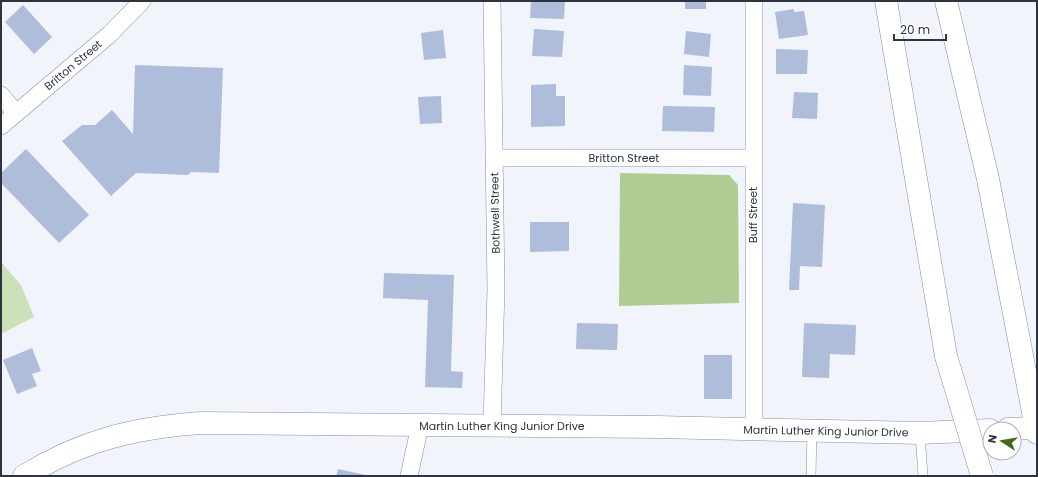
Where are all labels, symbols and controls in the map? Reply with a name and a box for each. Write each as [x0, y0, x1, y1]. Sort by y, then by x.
scale bar [894, 16, 946, 42]
text: 20 m [900, 21, 930, 38]
street label: Britton Street [41, 36, 105, 94]
street label: Britton Street [589, 150, 659, 166]
street label: Bothwell Street [486, 172, 504, 254]
street label: Buff Street [745, 187, 761, 243]
street label: Martin Luther King Junior Drive [419, 418, 585, 434]
north arrow [982, 421, 1022, 461]
street label: Martin Luther King Junior Drive [743, 422, 909, 440]
text: N [984, 433, 1001, 445]

